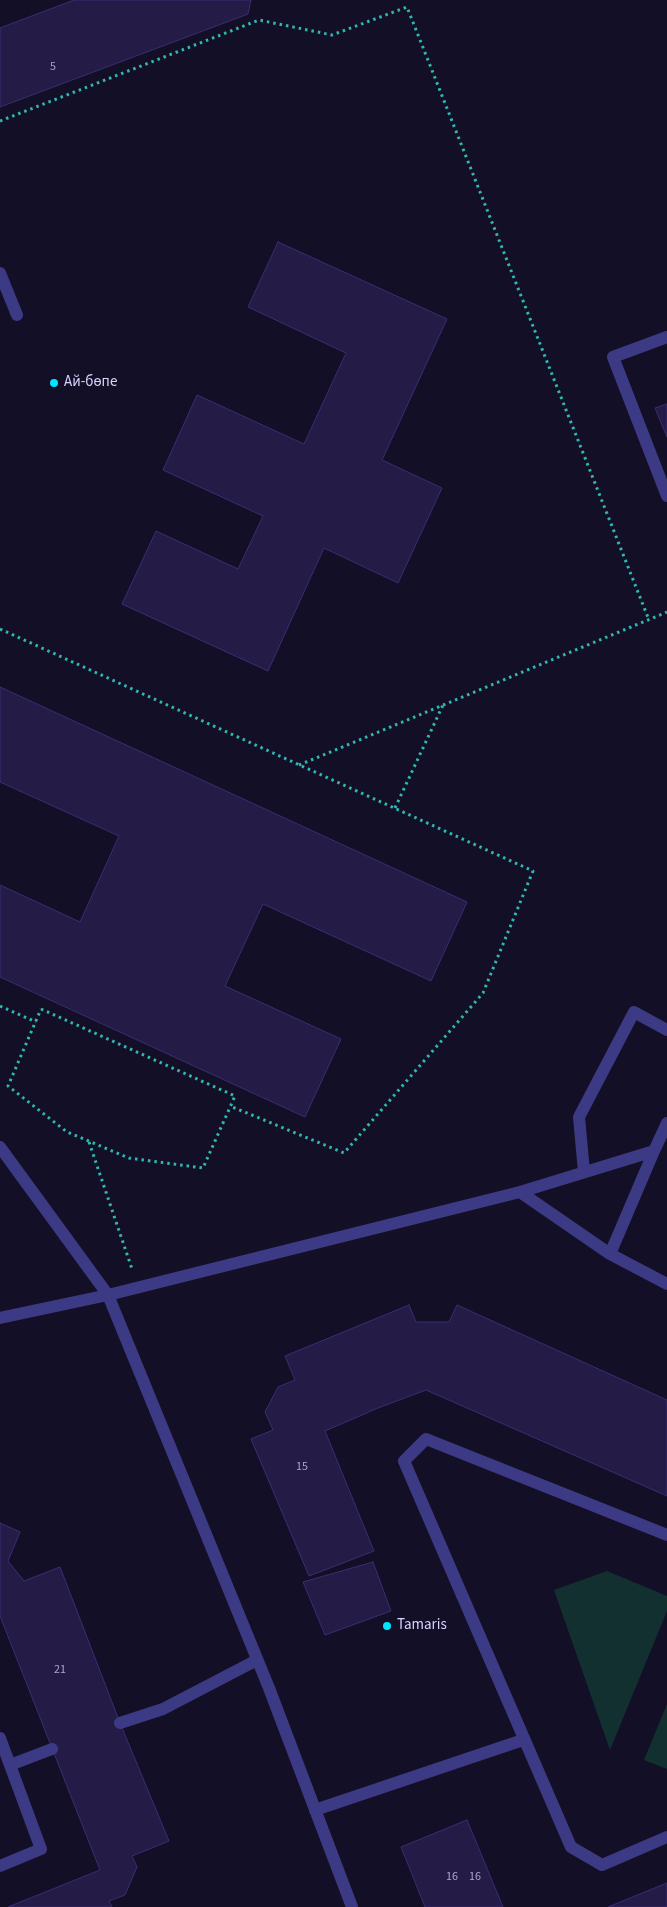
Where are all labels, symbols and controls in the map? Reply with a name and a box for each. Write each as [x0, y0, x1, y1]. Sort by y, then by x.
house number: 5 [50, 60, 56, 74]
place label: Ай-бөпе [64, 374, 117, 392]
marker: Ай-бөпе [48, 377, 60, 389]
house number: 15 [296, 1460, 308, 1474]
place label: Tamaris [397, 1617, 447, 1635]
marker: Tamaris [381, 1620, 393, 1632]
house number: 21 [54, 1663, 66, 1677]
house number: 16 [446, 1870, 458, 1884]
house number: 16 [469, 1870, 481, 1884]

